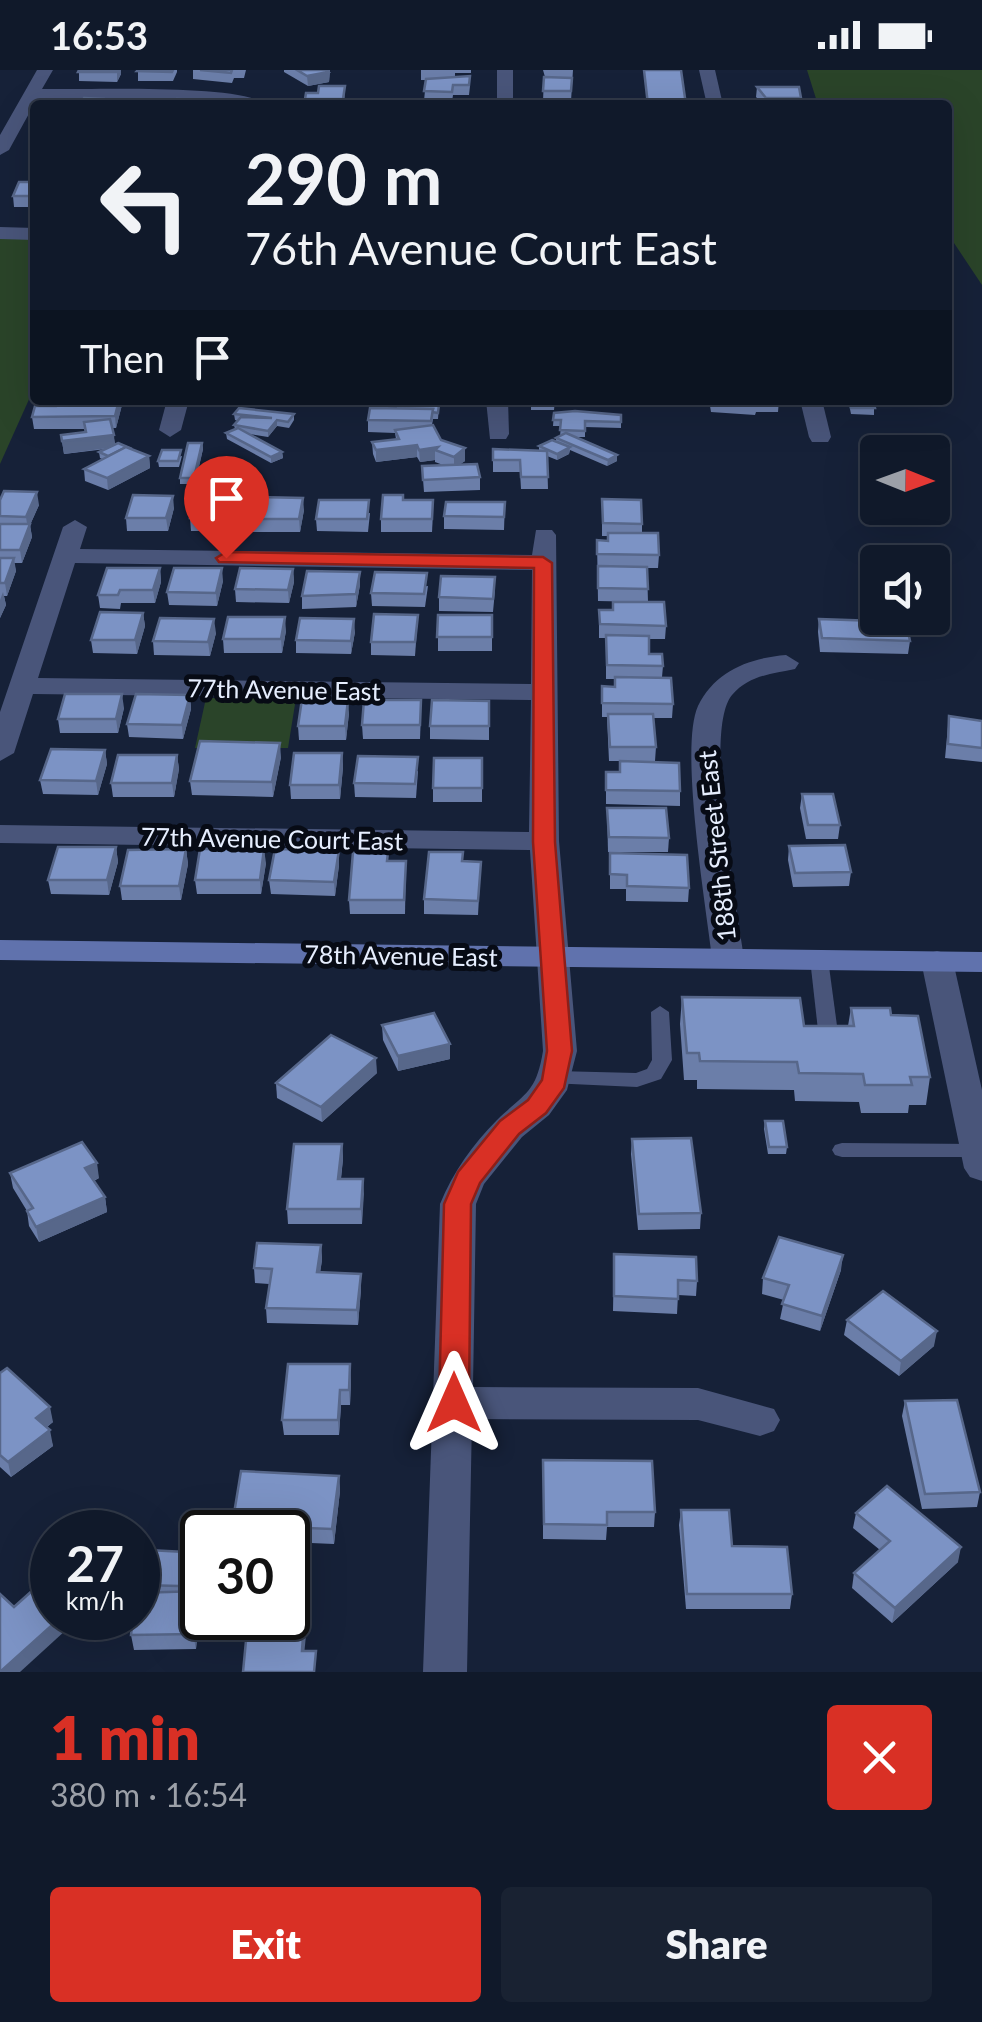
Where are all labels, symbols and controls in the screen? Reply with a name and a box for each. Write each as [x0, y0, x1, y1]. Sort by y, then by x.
text: 16:53 [50, 12, 148, 58]
text: 290 m [245, 136, 442, 220]
icon: left [80, 140, 210, 270]
text: 76th Avenue Court East [245, 221, 717, 275]
icon: arrive [185, 330, 240, 385]
text: Then [80, 335, 165, 381]
north arrow [860, 435, 950, 525]
map controls [860, 435, 950, 635]
pin [184, 456, 269, 559]
icon: arrive [199, 471, 254, 526]
button: sound [860, 545, 950, 635]
street label: 77th Avenue East [187, 672, 381, 706]
street label: 188th Street East [691, 749, 741, 943]
street label: 77th Avenue Court East [141, 821, 403, 855]
street label: 78th Avenue East [304, 938, 498, 972]
position arrow [402, 1351, 506, 1455]
speed limit sign: 30 [180, 1510, 310, 1640]
text: 27 [66, 1533, 124, 1593]
text: km/h [66, 1585, 124, 1615]
text: 1 min [50, 1701, 200, 1773]
button: close [827, 1705, 932, 1810]
text: 380 m · 16:54 [50, 1775, 247, 1814]
button: Exit [50, 1887, 481, 2002]
button: Share [501, 1887, 932, 2002]

